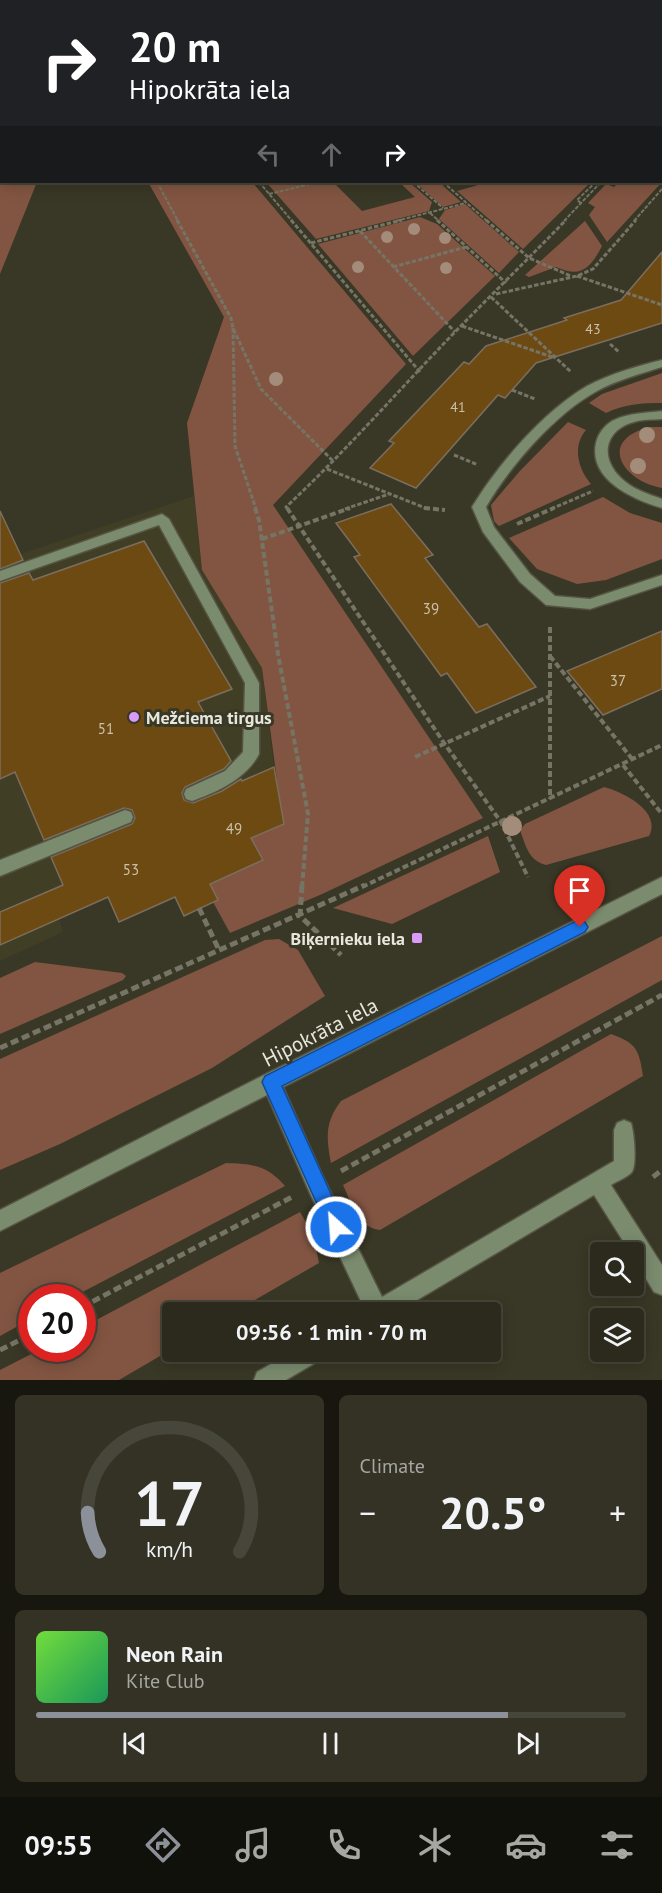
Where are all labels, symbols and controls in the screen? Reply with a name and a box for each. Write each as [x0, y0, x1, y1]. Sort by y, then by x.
text: 20 m [129, 19, 221, 74]
icon: right [30, 24, 108, 102]
text: Hipokrāta iela [129, 72, 291, 106]
icon: left [252, 138, 285, 171]
icon: ahead [315, 138, 348, 171]
icon: right [378, 138, 411, 171]
house number: 43 [585, 320, 601, 338]
house number: 41 [450, 398, 466, 416]
house number: 39 [423, 599, 439, 618]
house number: 37 [610, 671, 626, 690]
place label: Mežciema tirgus [146, 706, 272, 729]
marker: Mežciema tirgus [127, 710, 141, 724]
house number: 51 [98, 719, 114, 738]
house number: 49 [226, 819, 242, 838]
house number: 53 [123, 860, 139, 879]
pin [554, 865, 605, 927]
icon: arrive [563, 874, 596, 907]
place label: Biķernieku iela [291, 927, 405, 950]
marker: Biķernieku iela [410, 931, 424, 945]
street label: Hipokrāta iela [258, 991, 382, 1073]
position arrow [304, 1195, 368, 1259]
map controls [590, 1242, 644, 1362]
button: search [590, 1242, 644, 1296]
speed limit sign: 20 [18, 1284, 96, 1362]
button: layers [590, 1308, 644, 1362]
text: 09:56 · 1 min · 70 m [236, 1318, 427, 1346]
text: Climate [360, 1453, 425, 1479]
text: 17 [134, 1462, 205, 1543]
text: 20.5° [439, 1483, 546, 1541]
text: − [360, 1491, 376, 1534]
text: + [609, 1491, 626, 1534]
text: km/h [146, 1535, 193, 1563]
text: Neon Rain [126, 1640, 223, 1668]
text: Kite Club [126, 1668, 204, 1694]
icon: previous [118, 1727, 151, 1760]
icon: pause [314, 1727, 347, 1760]
icon: next [511, 1727, 544, 1760]
icon: directions [142, 1824, 184, 1866]
icon: music [232, 1824, 274, 1866]
icon: phone [323, 1824, 365, 1866]
icon: climate [414, 1824, 456, 1866]
icon: car [505, 1824, 547, 1866]
icon: filters [596, 1824, 638, 1866]
text: 09:55 [24, 1828, 93, 1862]

